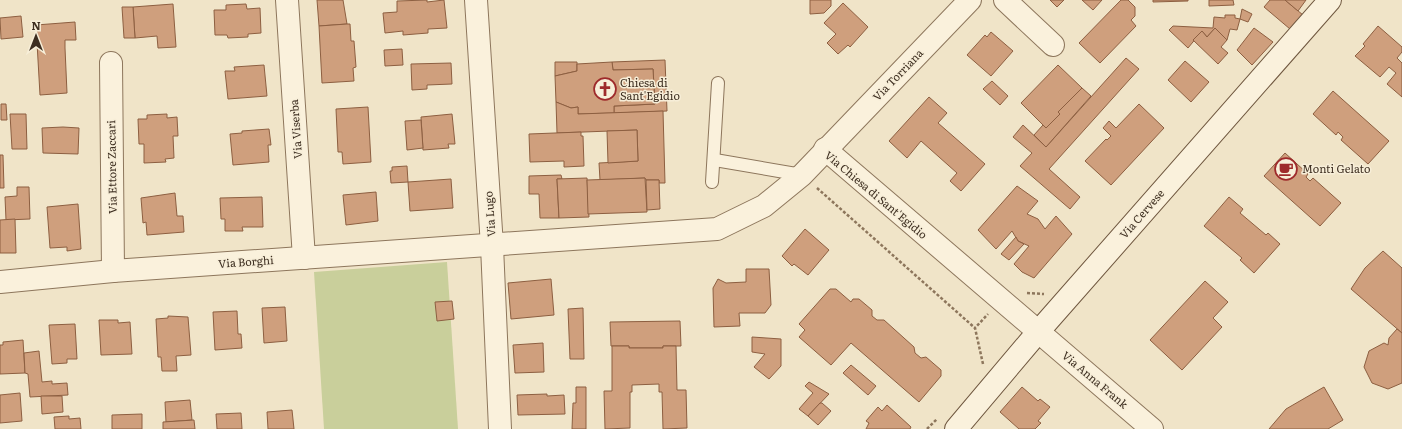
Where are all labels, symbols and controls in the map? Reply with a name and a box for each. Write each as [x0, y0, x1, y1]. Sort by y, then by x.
north arrow [16, 16, 56, 56]
text: N [31, 17, 41, 33]
street label: Via Torriana [868, 45, 926, 104]
place label: Chiesa di Sant'Egidio [620, 74, 680, 103]
church icon: Chiesa di Sant'Egidio [592, 76, 618, 102]
street label: Via Viserba [285, 99, 305, 159]
street label: Via Ettore Zaccari [102, 120, 120, 214]
street label: Via Chiesa di Sant'Egidio [822, 147, 931, 242]
cafe icon: Monti Gelato [1273, 156, 1299, 182]
place label: Monti Gelato [1302, 160, 1370, 176]
street label: Via Cervese [1115, 185, 1167, 242]
street label: Via Lugo [479, 191, 499, 238]
street label: Via Borghi [218, 251, 275, 271]
street label: Via Anna Frank [1059, 347, 1132, 412]

